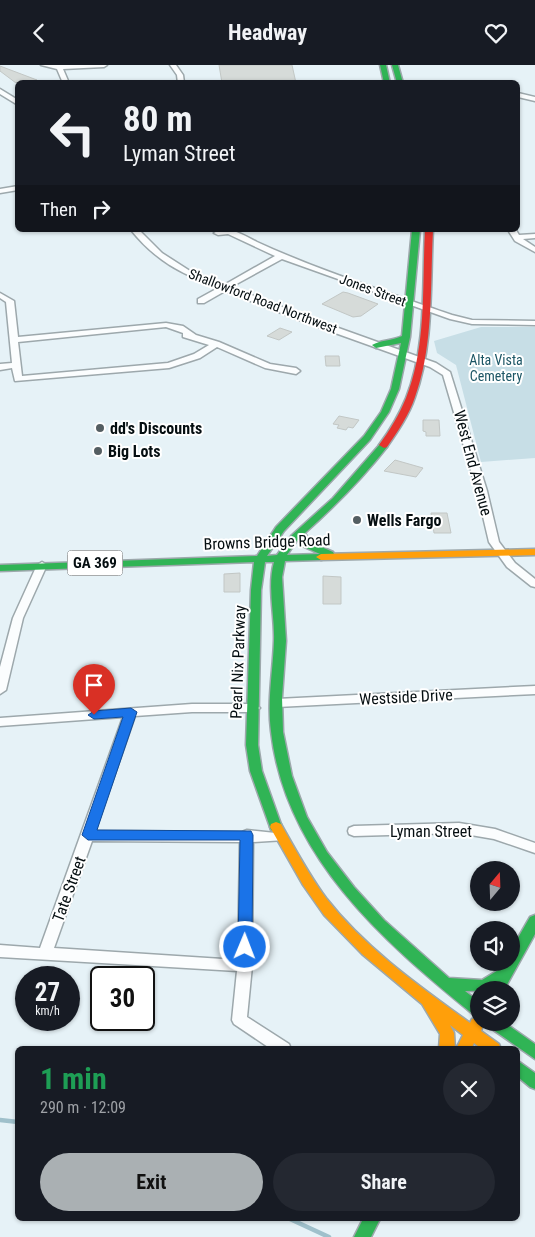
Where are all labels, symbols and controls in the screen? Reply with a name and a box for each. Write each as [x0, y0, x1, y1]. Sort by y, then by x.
icon: back [25, 19, 53, 47]
icon: heart [482, 19, 510, 47]
text: Headway [228, 20, 307, 45]
text: 80 m [123, 99, 192, 140]
icon: left [40, 100, 105, 165]
text: Lyman Street [123, 141, 236, 166]
icon: right [87, 195, 115, 223]
text: Then [40, 198, 77, 221]
street label: Shallowford Road Northwest [186, 265, 340, 337]
street label: Jones Street [338, 271, 408, 309]
park label: Alta Vista Cemetery [469, 352, 523, 384]
street label: West End Avenue [450, 408, 496, 518]
place label: dd's Discounts [110, 419, 202, 438]
marker: dd's Discounts [94, 422, 106, 434]
place label: Big Lots [108, 442, 161, 461]
marker: Big Lots [92, 445, 104, 457]
place label: Wells Fargo [367, 511, 442, 530]
marker: Wells Fargo [351, 514, 363, 526]
street label: Browns Bridge Road [203, 530, 331, 554]
road number: GA 369 [68, 551, 122, 575]
street label: Pearl Nix Parkway [227, 605, 249, 719]
pin [73, 664, 115, 715]
icon: arrive [80, 671, 108, 699]
street label: Westside Drive [359, 685, 453, 709]
street label: Lyman Street [390, 822, 472, 841]
street label: Tate Street [48, 853, 90, 924]
north arrow [470, 861, 520, 911]
map controls [470, 861, 520, 1031]
position arrow [218, 920, 270, 972]
button: sound [470, 921, 520, 971]
speed limit sign: 30 [90, 966, 155, 1031]
text: 27 [35, 978, 60, 1007]
button: layers [470, 981, 520, 1031]
text: km/h [35, 1004, 60, 1018]
text: 1 min [40, 1061, 107, 1096]
button: close [443, 1063, 495, 1115]
text: 290 m · 12:09 [40, 1098, 126, 1117]
button: Exit [40, 1153, 263, 1211]
button: Share [273, 1153, 495, 1211]

